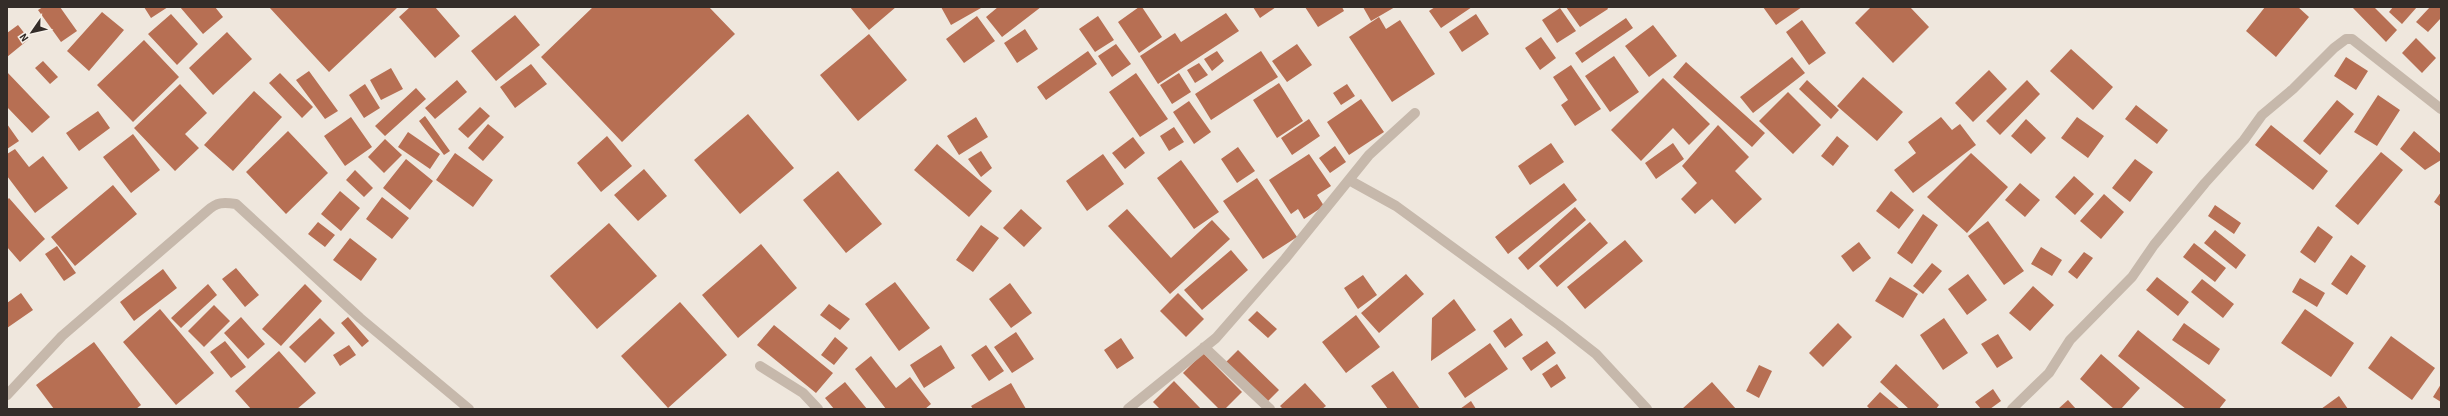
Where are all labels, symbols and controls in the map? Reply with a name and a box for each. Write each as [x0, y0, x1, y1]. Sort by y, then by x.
north arrow [12, 12, 52, 52]
text: N [16, 30, 32, 45]

